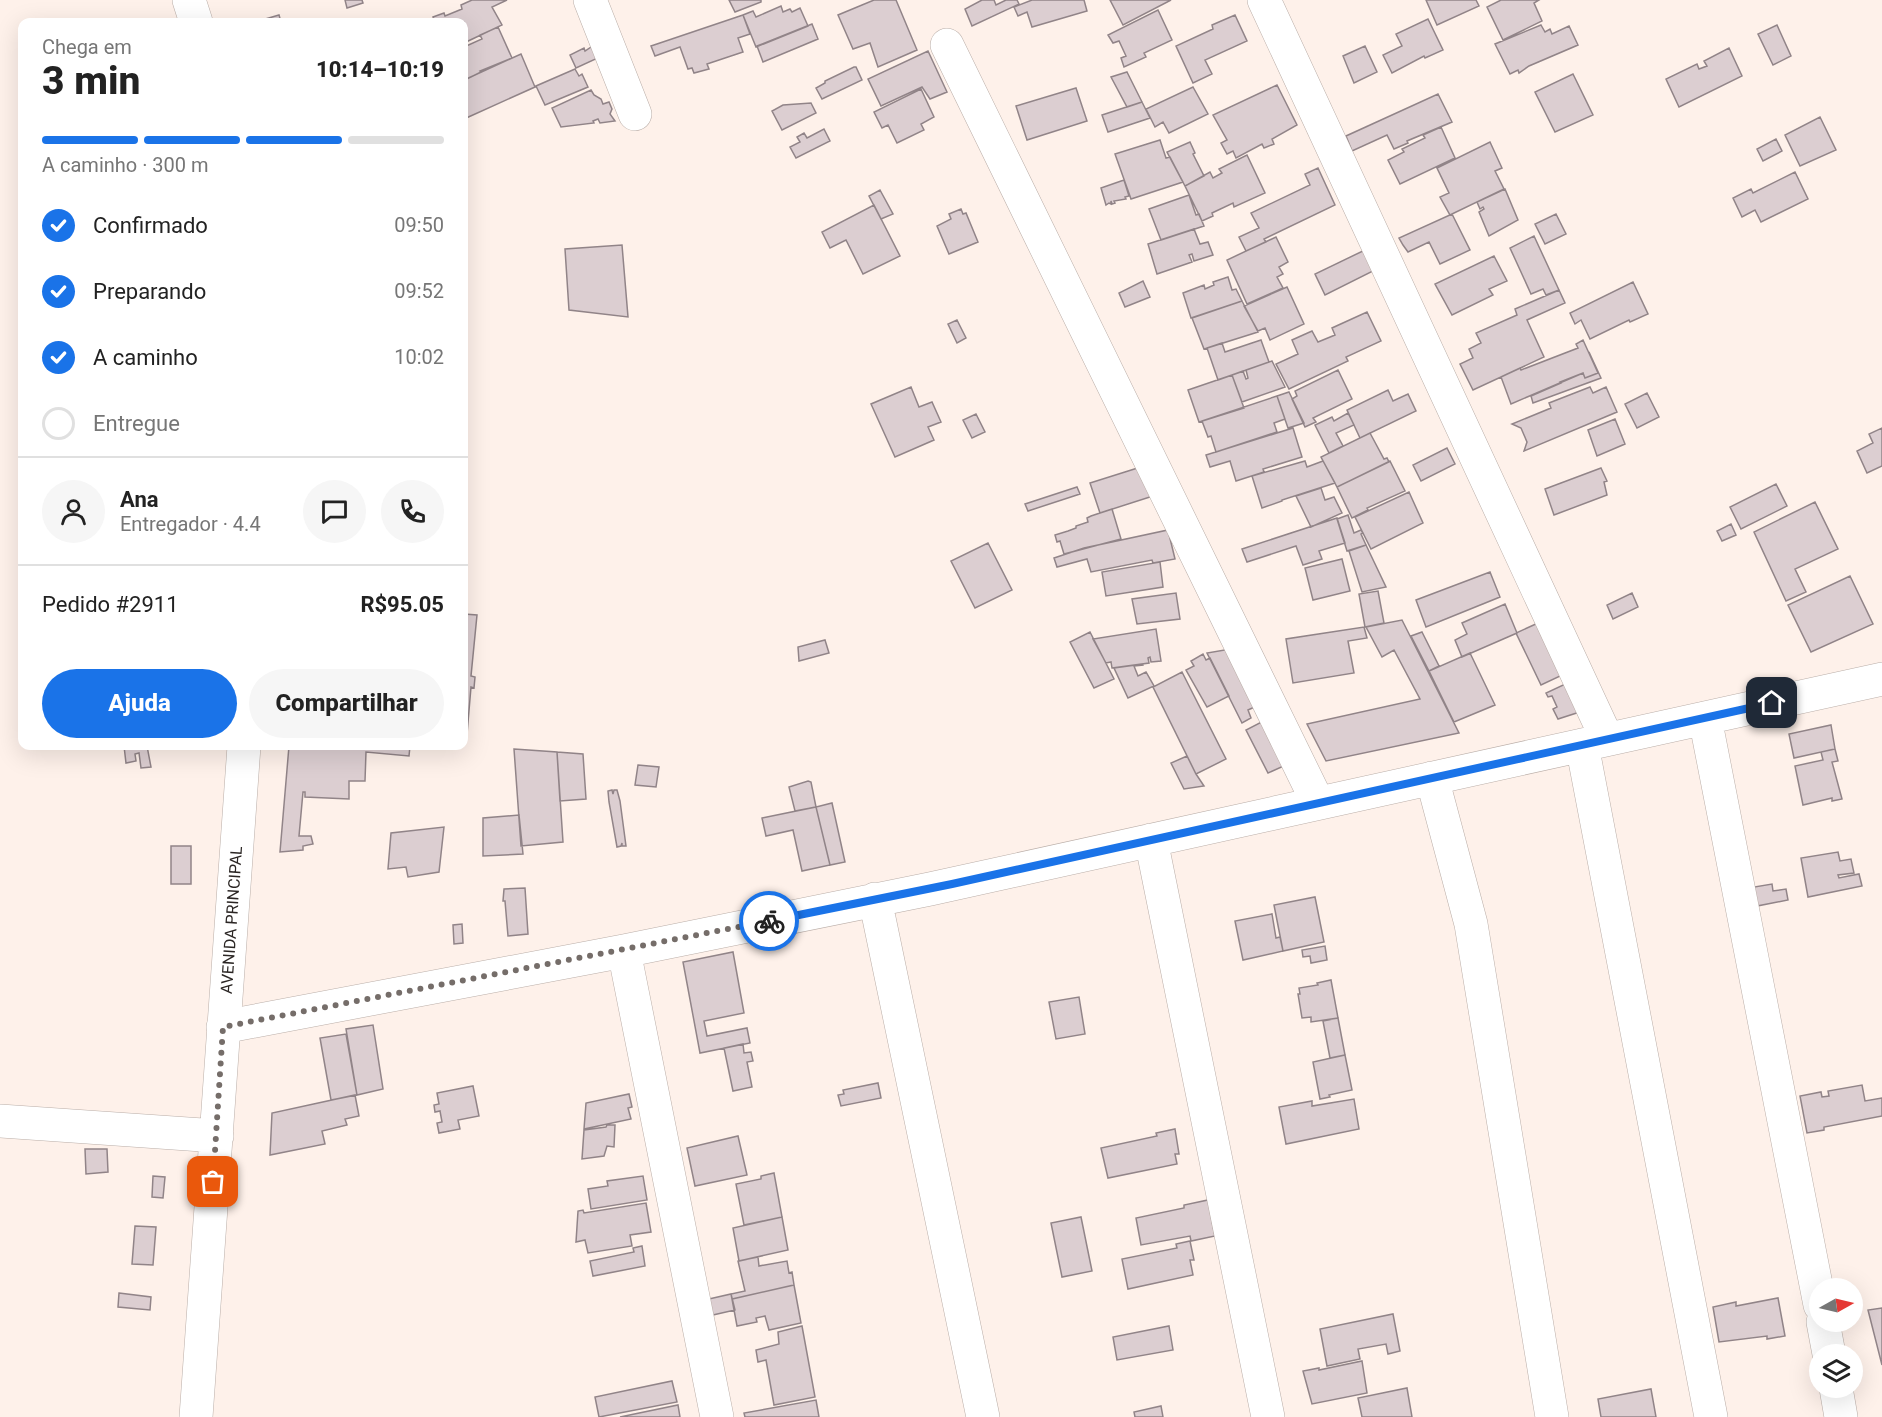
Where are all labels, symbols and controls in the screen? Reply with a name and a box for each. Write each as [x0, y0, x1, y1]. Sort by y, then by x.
text: Chega em [42, 35, 132, 59]
text: 10:14–10:19 [316, 57, 444, 82]
text: 3 min [42, 58, 140, 104]
text: A caminho · 300 m [42, 153, 209, 177]
icon: check [42, 209, 75, 242]
text: Confirmado [93, 213, 208, 238]
text: 09:50 [394, 213, 444, 237]
icon: check [42, 275, 75, 308]
text: Preparando [93, 279, 206, 304]
text: 09:52 [394, 279, 444, 303]
icon: check [42, 341, 75, 374]
text: A caminho [93, 345, 198, 370]
text: 10:02 [394, 345, 444, 369]
text: Entregue [93, 411, 180, 436]
button: person [42, 480, 105, 543]
button: chat [303, 480, 366, 543]
button: phone [381, 480, 444, 543]
text: Ana [120, 487, 159, 512]
text: Entregador · 4.4 [120, 512, 261, 536]
text: Pedido #2911 [42, 592, 179, 617]
text: R$95.05 [360, 592, 444, 617]
button: Ajuda [42, 669, 237, 738]
button: Compartilhar [249, 669, 444, 738]
pin [1746, 677, 1797, 728]
icon: home [1755, 686, 1788, 719]
street label: AVENIDA PRINCIPAL [217, 845, 246, 995]
courier [739, 891, 799, 951]
icon: bike [753, 905, 786, 938]
pin [187, 1156, 238, 1207]
icon: bag [196, 1165, 229, 1198]
north arrow [1809, 1278, 1863, 1332]
map controls [1809, 1278, 1863, 1398]
button: layers [1809, 1344, 1863, 1398]

